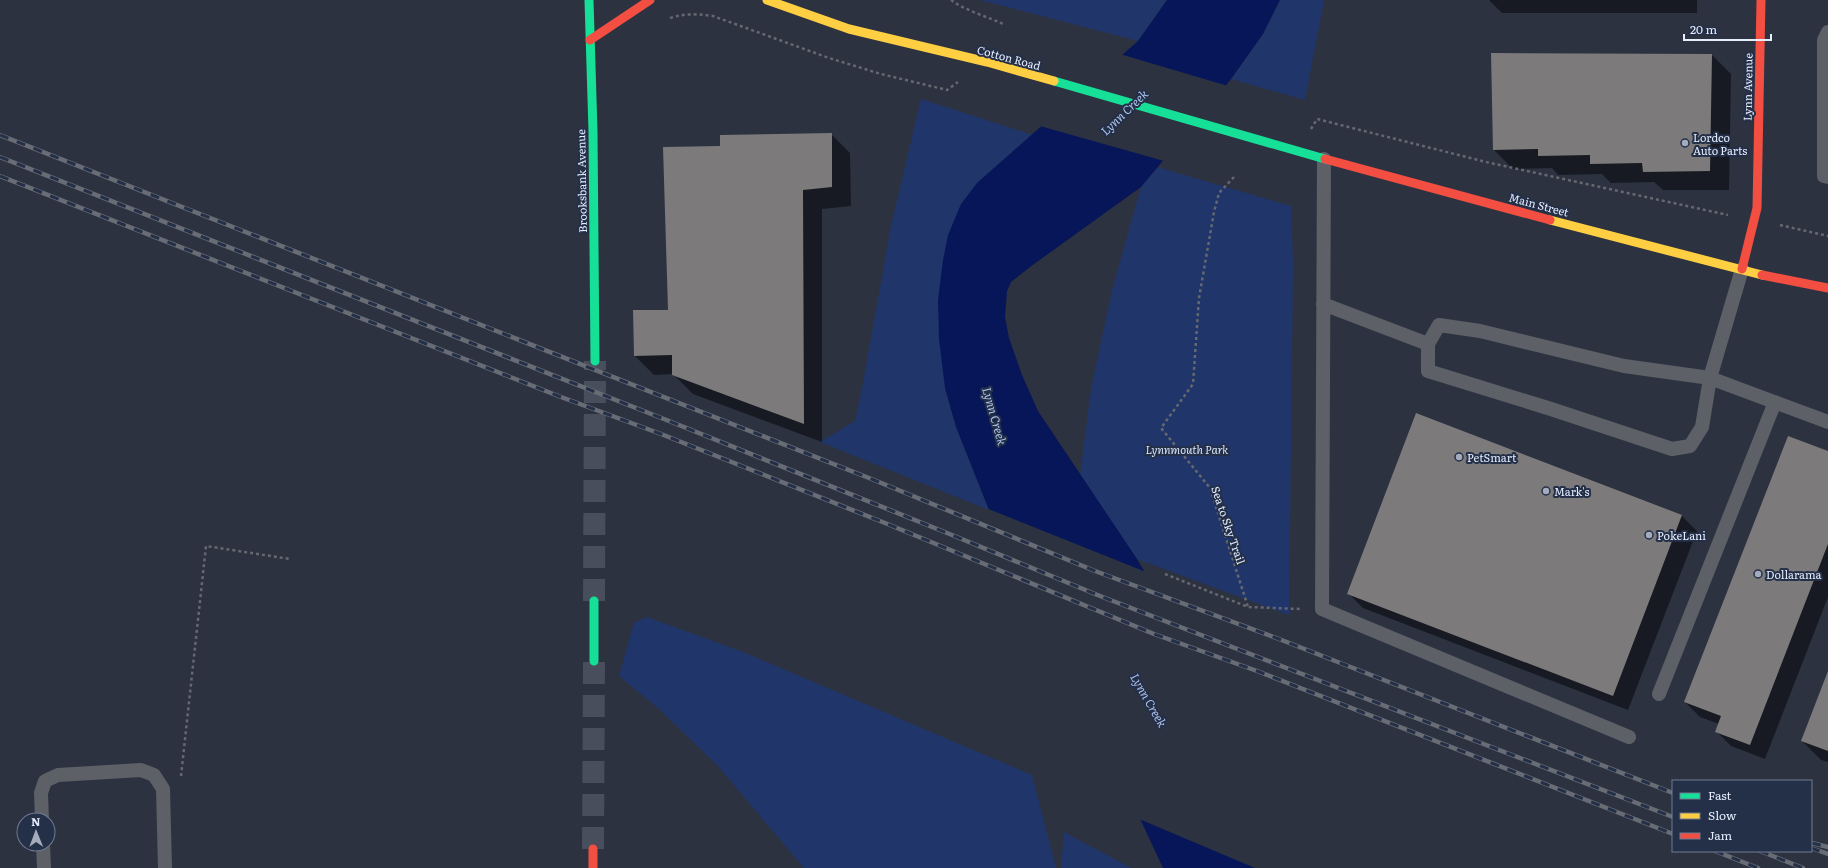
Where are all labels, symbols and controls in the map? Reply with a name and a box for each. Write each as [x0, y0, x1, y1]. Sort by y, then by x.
scale bar [1684, 16, 1771, 42]
text: 20 m [1690, 20, 1717, 38]
street label: Cotton Road [975, 41, 1043, 73]
street label: Lynn Avenue [1738, 53, 1756, 121]
water label: Lynn Creek [1096, 85, 1152, 139]
street label: Brooksbank Avenue [572, 129, 590, 233]
place label: Lordco Auto Parts [1693, 129, 1747, 158]
marker: Lordco Auto Parts [1680, 138, 1690, 148]
street label: Main Street [1507, 188, 1571, 220]
water label: Lynn Creek [978, 385, 1012, 448]
park label: Lynnmouth Park [1146, 441, 1228, 457]
place label: PetSmart [1467, 449, 1517, 465]
marker: PetSmart [1454, 452, 1464, 462]
place label: Mark's [1554, 483, 1589, 499]
street label: Sea to Sky Trail [1208, 484, 1250, 566]
marker: Mark's [1541, 486, 1551, 496]
place label: PokeLani [1657, 527, 1706, 543]
marker: PokeLani [1644, 530, 1654, 540]
place label: Dollarama [1766, 566, 1822, 582]
marker: Dollarama [1753, 569, 1763, 579]
water label: Lynn Creek [1126, 670, 1172, 731]
legend [1672, 780, 1812, 852]
text: Fast [1708, 786, 1732, 804]
text: Slow [1708, 806, 1737, 824]
north arrow [16, 812, 56, 852]
text: N [31, 813, 41, 829]
text: Jam [1708, 826, 1733, 844]

